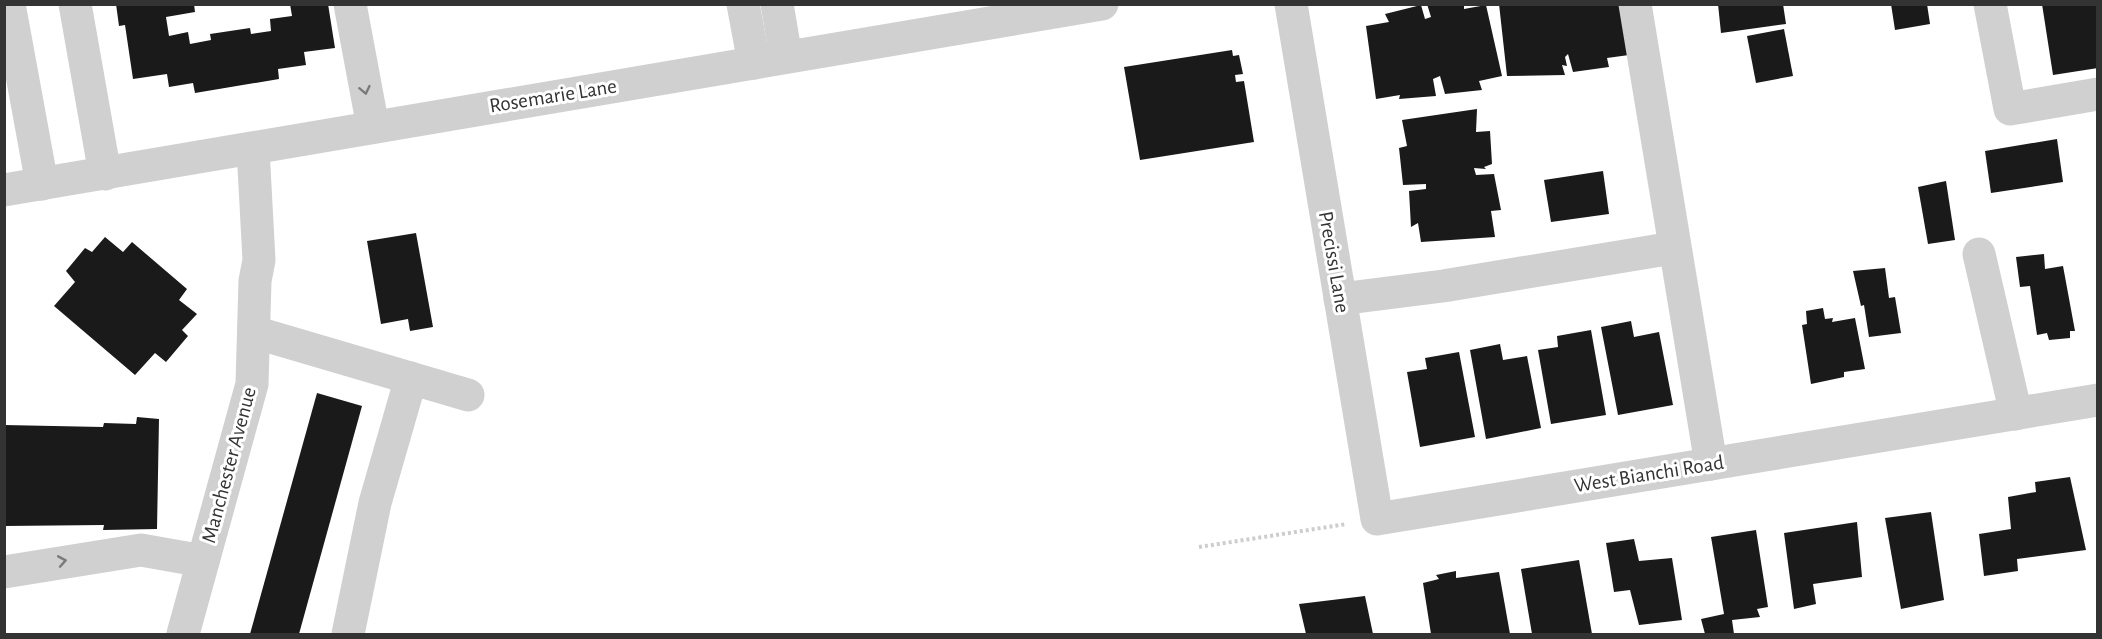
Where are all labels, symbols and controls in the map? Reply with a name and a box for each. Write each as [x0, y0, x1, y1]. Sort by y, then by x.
street label: Rosemarie Lane [488, 76, 618, 116]
one-way arrow [358, 85, 371, 95]
street label: Precissi Lane [1315, 209, 1353, 315]
street label: Manchester Avenue [198, 385, 260, 545]
street label: West Bianchi Road [1573, 452, 1726, 496]
one-way arrow [57, 556, 67, 568]

